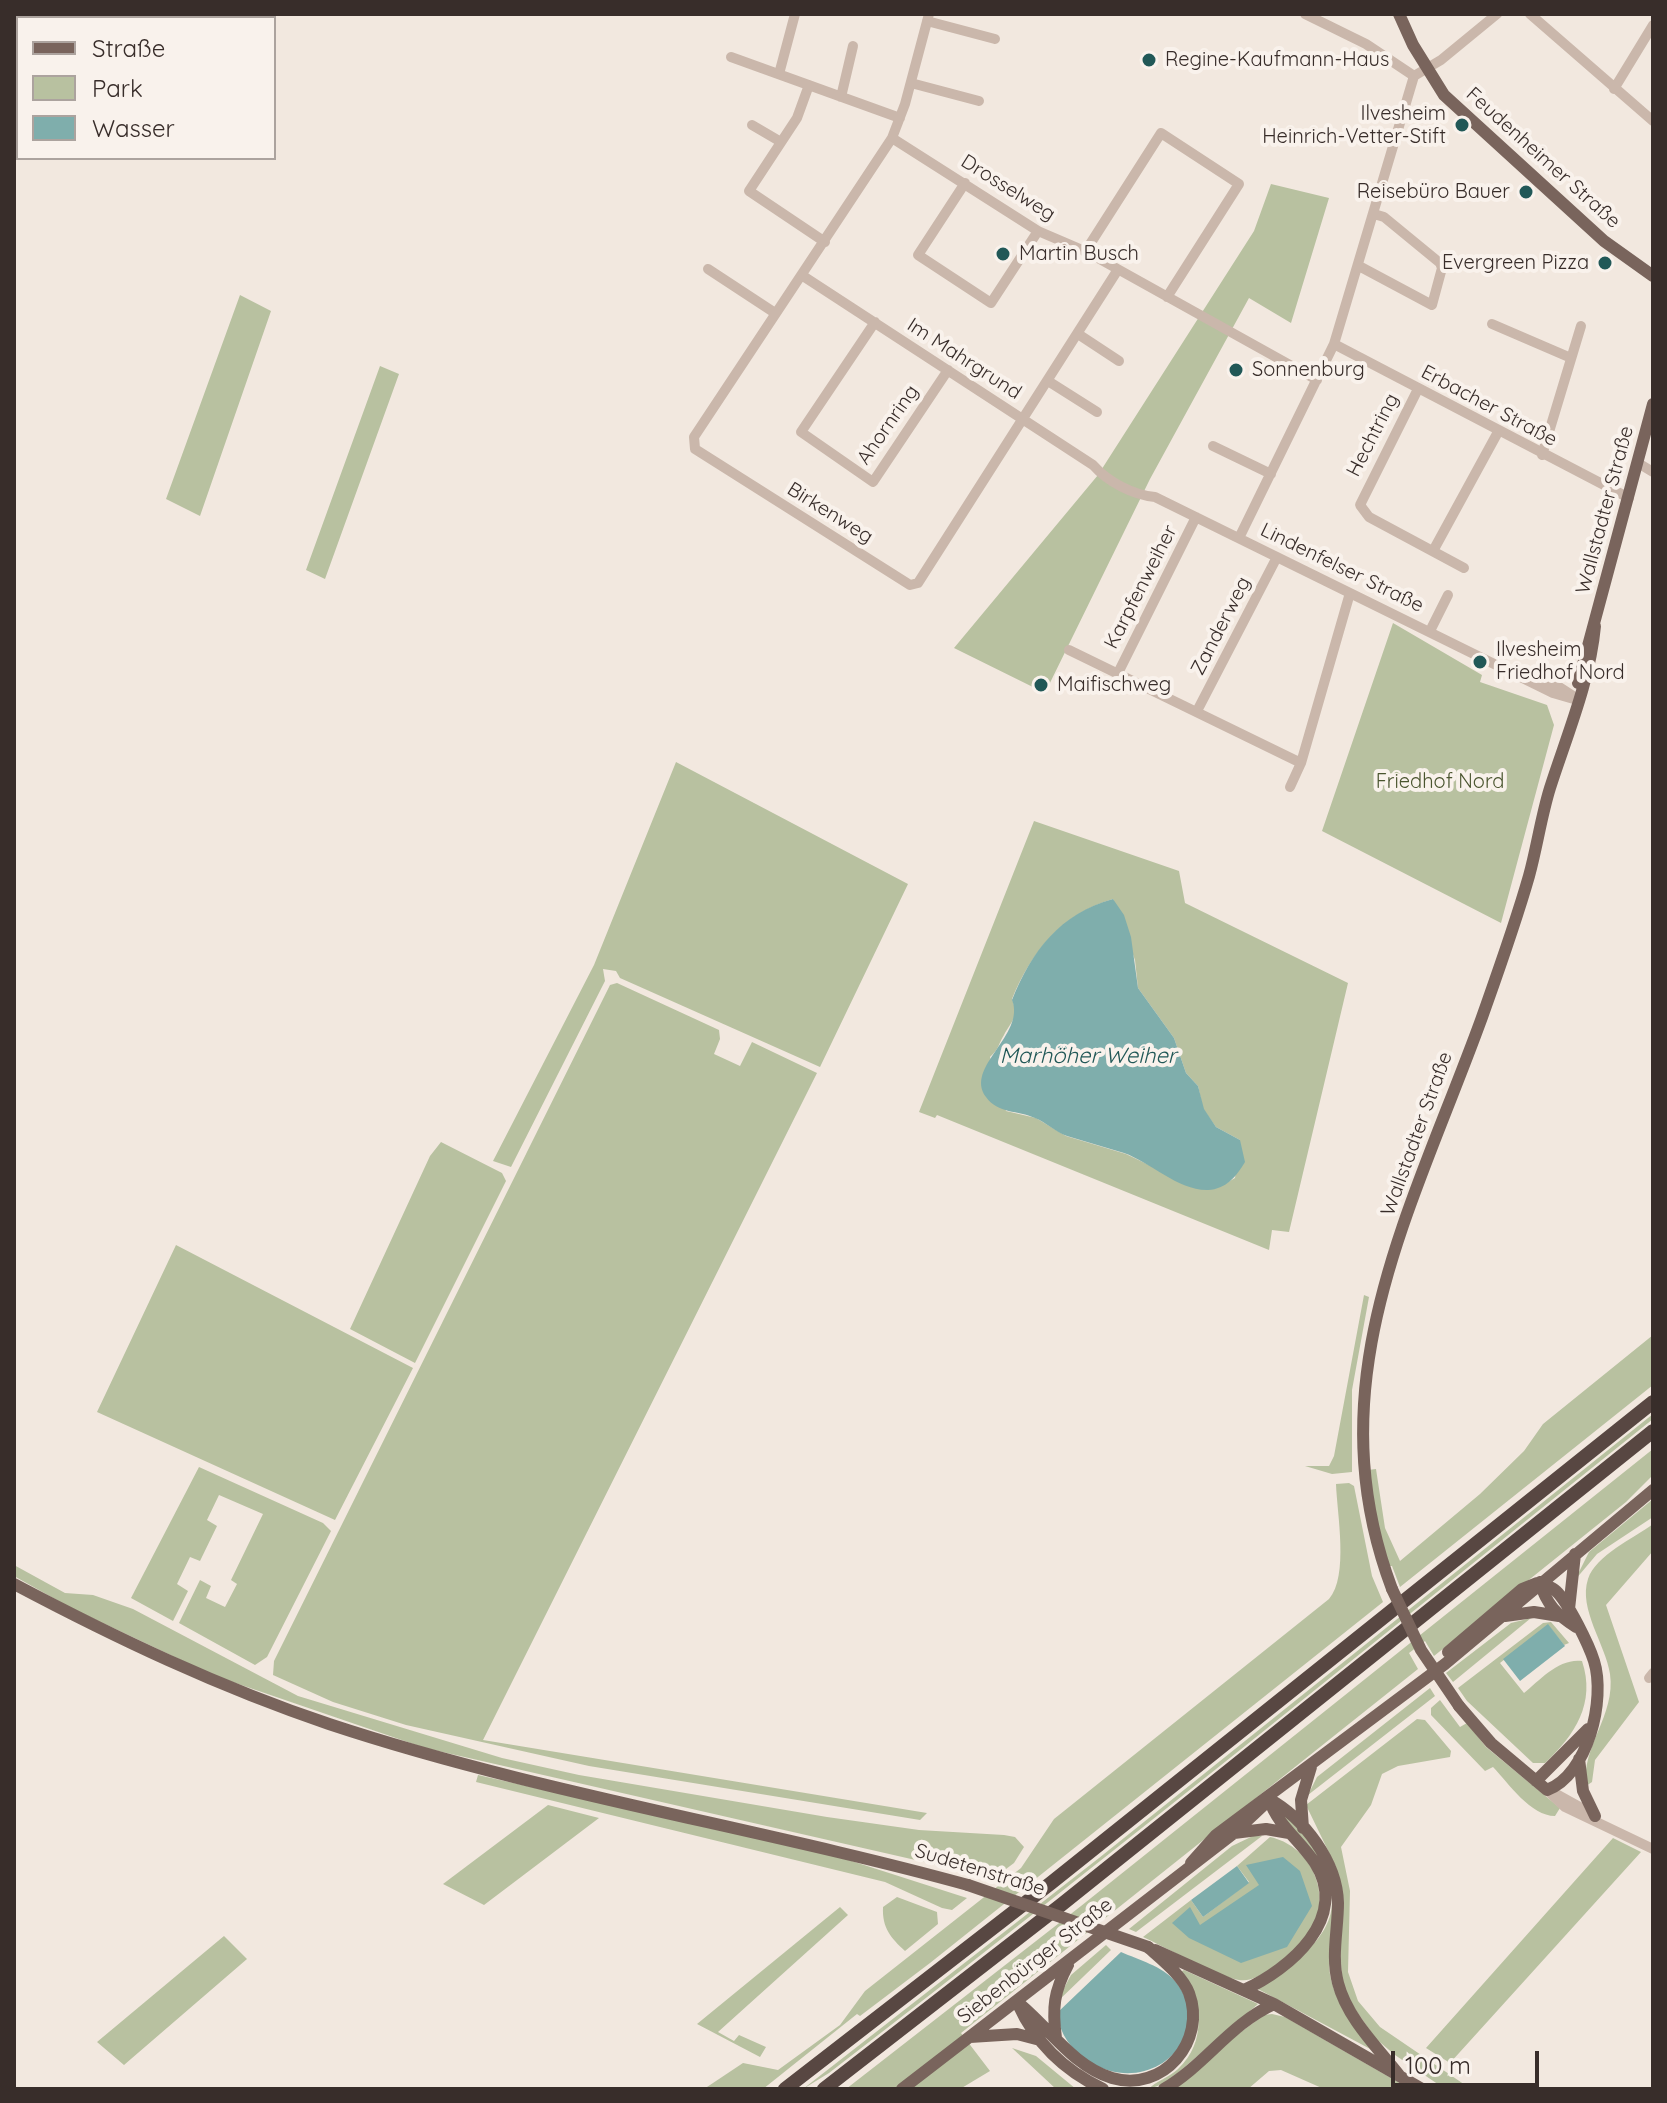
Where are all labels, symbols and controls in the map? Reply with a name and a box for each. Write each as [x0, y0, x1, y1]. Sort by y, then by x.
legend [16, 16, 276, 160]
text: Straße [92, 33, 165, 63]
place label: Regine-Kaufmann-Haus [1165, 48, 1389, 72]
marker: Regine-Kaufmann-Haus [1140, 51, 1158, 69]
text: Park [92, 73, 143, 103]
street label: Feudenheimer Straße [1461, 82, 1625, 234]
place label: Ilvesheim Heinrich-Vetter-Stift [1262, 102, 1446, 149]
text: Wasser [92, 113, 175, 143]
marker: Ilvesheim Heinrich-Vetter-Stift [1453, 116, 1471, 134]
street label: Drosselweg [956, 150, 1060, 226]
place label: Reisebüro Bauer [1357, 180, 1510, 204]
marker: Reisebüro Bauer [1517, 183, 1535, 201]
place label: Martin Busch [1019, 242, 1139, 266]
marker: Martin Busch [994, 245, 1012, 263]
place label: Evergreen Pizza [1442, 251, 1589, 275]
marker: Evergreen Pizza [1596, 254, 1614, 272]
street label: Im Mahrgrund [902, 313, 1026, 405]
place label: Sonnenburg [1252, 358, 1365, 382]
street label: Erbacher Straße [1417, 360, 1561, 452]
marker: Sonnenburg [1227, 361, 1245, 379]
street label: Ahornring [852, 381, 924, 469]
street label: Hechtring [1342, 389, 1404, 481]
street label: Wallstadter Straße [1571, 423, 1639, 597]
street label: Birkenweg [783, 477, 877, 549]
street label: Lindenfelser Straße [1256, 518, 1428, 618]
street label: Karpfenweiher [1099, 521, 1183, 653]
street label: Zanderweg [1186, 573, 1256, 679]
place label: Ilvesheim Friedhof Nord [1496, 638, 1625, 685]
marker: Ilvesheim Friedhof Nord [1471, 653, 1489, 671]
place label: Maifischweg [1057, 673, 1171, 697]
marker: Maifischweg [1032, 676, 1050, 694]
park label: Friedhof Nord [1376, 770, 1504, 794]
water label: Marhöher Weiher [1000, 1043, 1176, 1069]
street label: Wallstadter Straße [1376, 1049, 1458, 1219]
street label: Sudetenstraße [912, 1839, 1048, 1901]
street label: Siebenbürger Straße [953, 1893, 1117, 2029]
scale bar [1395, 2035, 1543, 2085]
text: 100 m [1405, 2050, 1471, 2080]

